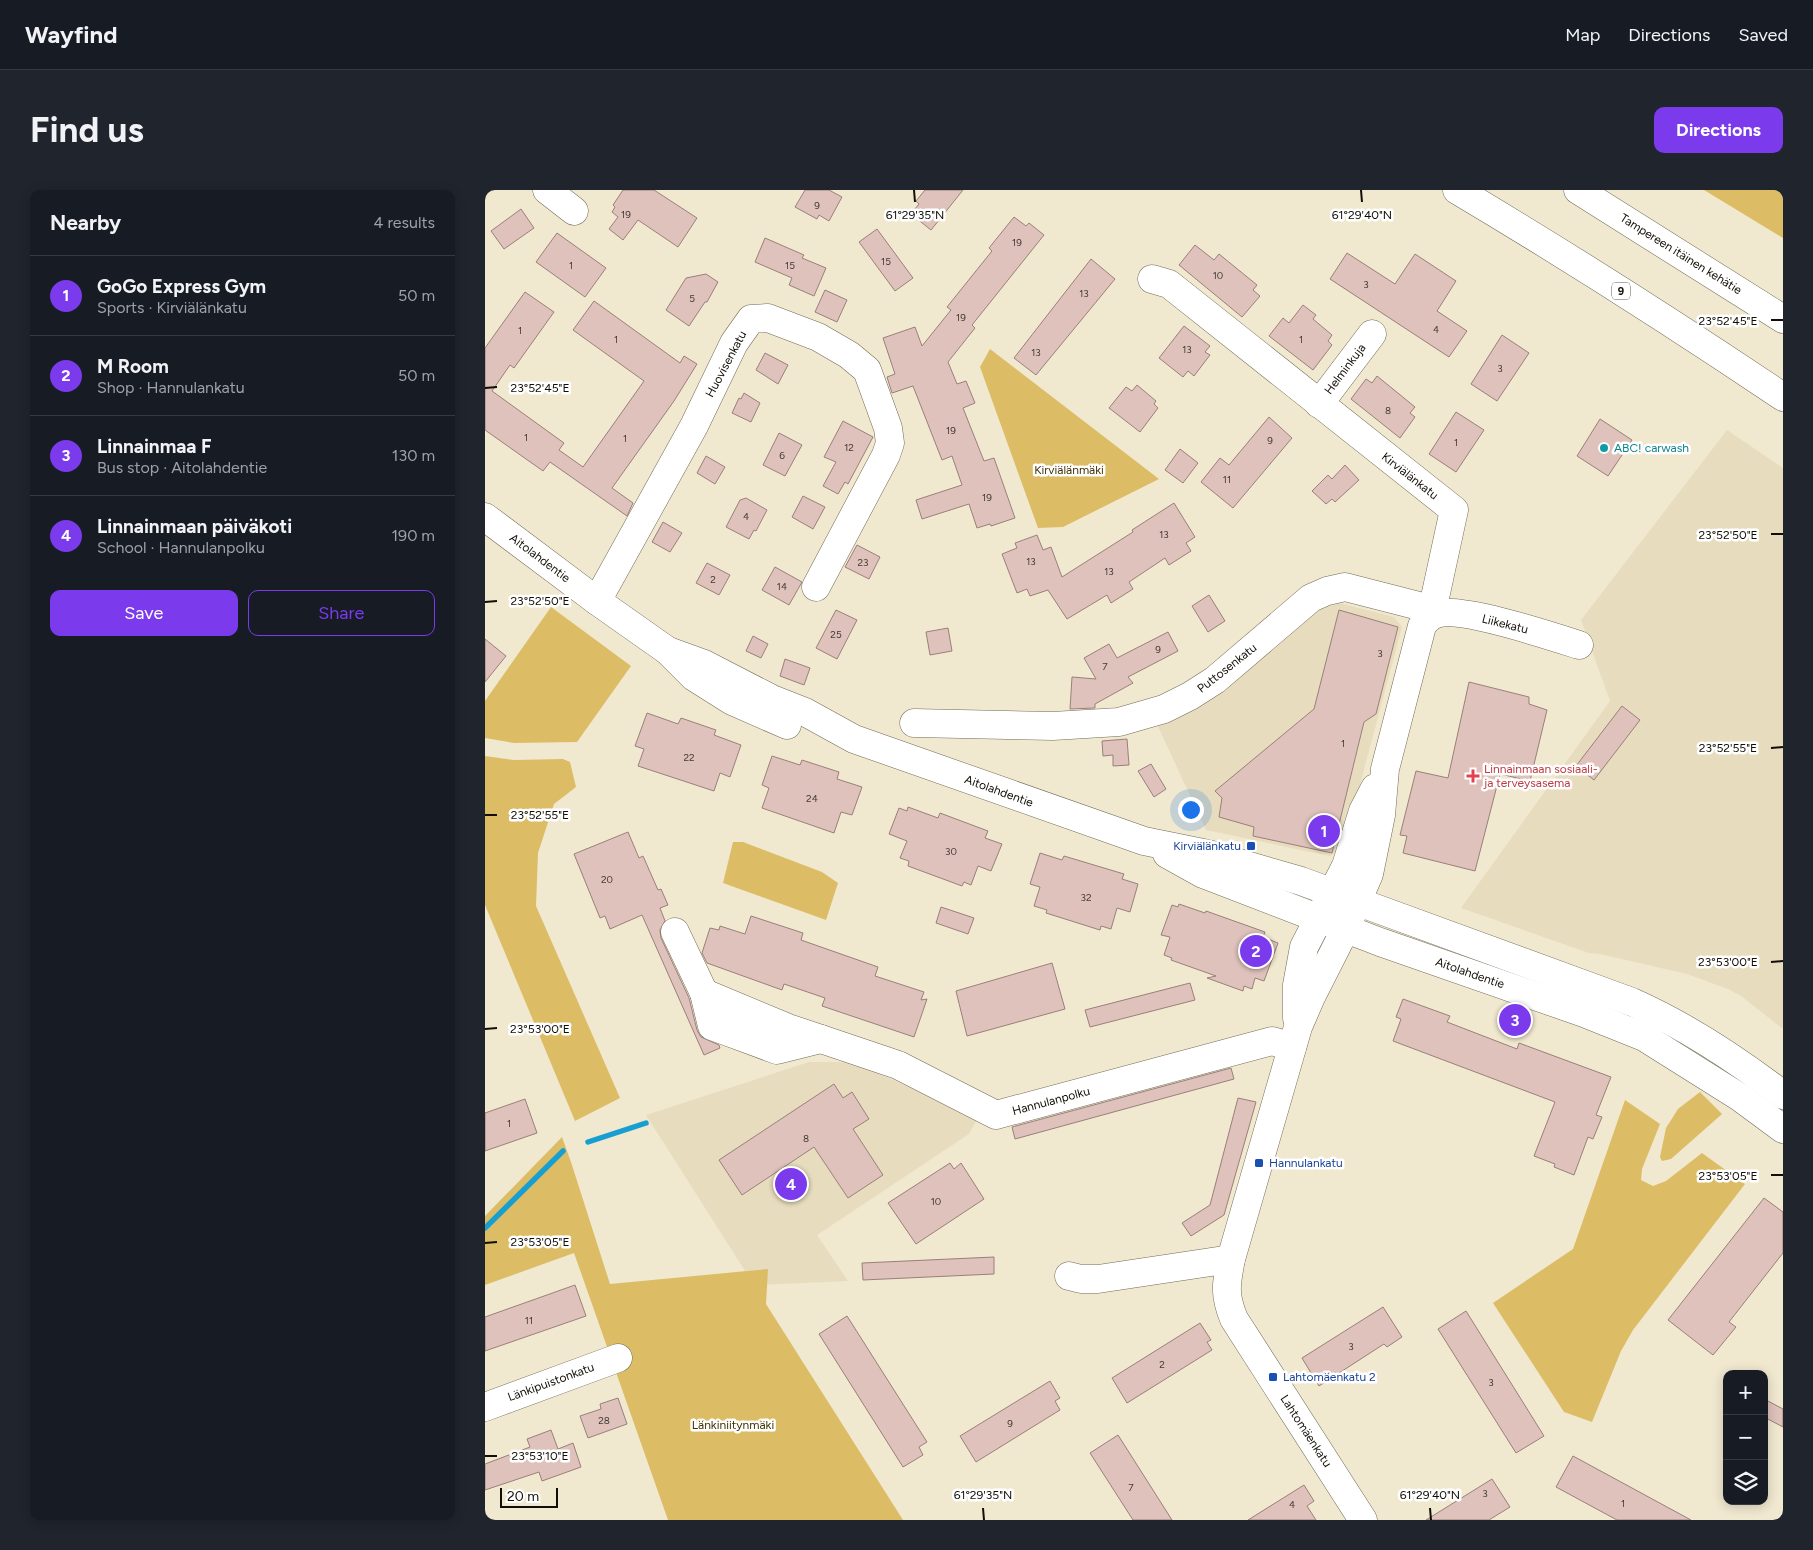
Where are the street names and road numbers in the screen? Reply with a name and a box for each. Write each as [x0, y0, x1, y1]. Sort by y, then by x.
street label: Tampereen itäinen kehätie [1618, 211, 1745, 297]
road number: 9 [1612, 282, 1630, 300]
street label: Huovisenkatu [703, 328, 749, 400]
street label: Helminkuja [1321, 341, 1369, 397]
street label: Kirviälänkatu [1379, 450, 1441, 502]
street label: Aitolahdentie [507, 531, 573, 586]
street label: Liikekatu [1480, 612, 1530, 636]
street label: Puttosenkatu [1195, 640, 1259, 696]
street label: Aitolahdentie [963, 772, 1036, 810]
street label: Aitolahdentie [1434, 955, 1507, 991]
street label: Hannulanpolku [1011, 1084, 1091, 1118]
street label: Länkipuistonkatu [506, 1360, 596, 1404]
street label: Lahtomäenkatu [1277, 1392, 1335, 1470]

